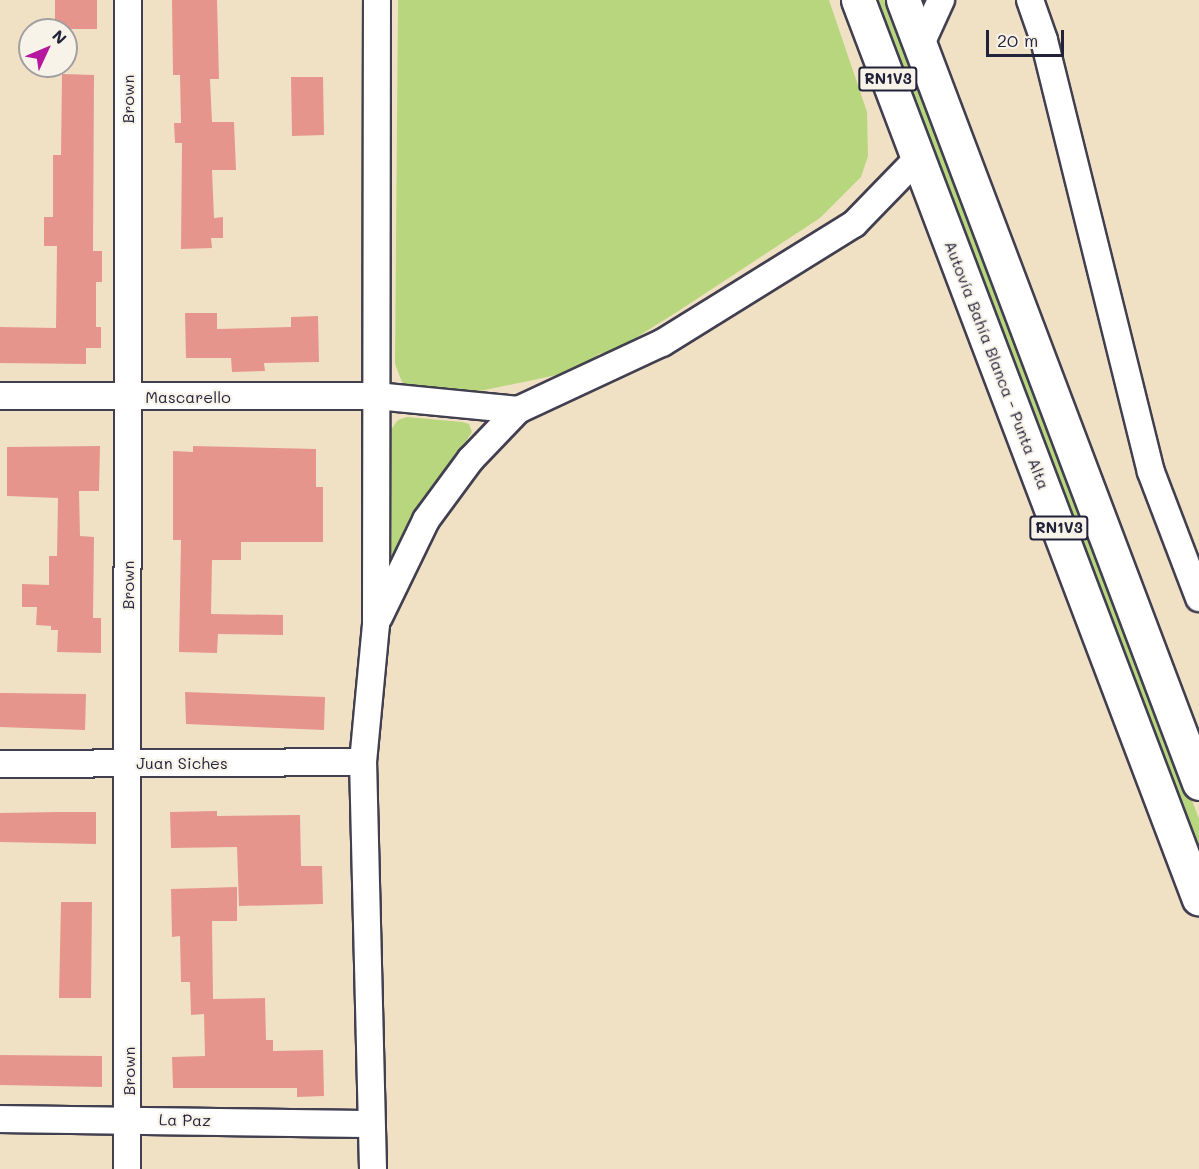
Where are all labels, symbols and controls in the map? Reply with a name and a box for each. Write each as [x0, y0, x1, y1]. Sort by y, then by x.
north arrow [18, 18, 78, 78]
scale bar [989, 18, 1067, 56]
text: N [48, 25, 72, 48]
text: 20 m [997, 28, 1038, 52]
road number: RN1V3 [858, 67, 918, 91]
street label: Brown [118, 75, 138, 123]
street label: Autovía Bahía Blanca - Punta Alta [941, 238, 1053, 492]
street label: Mascarello [145, 387, 231, 407]
road number: RN1V3 [1029, 516, 1089, 540]
street label: Brown [118, 561, 138, 609]
street label: Juan Siches [136, 753, 228, 773]
street label: Brown [119, 1047, 139, 1095]
street label: La Paz [159, 1110, 211, 1130]

